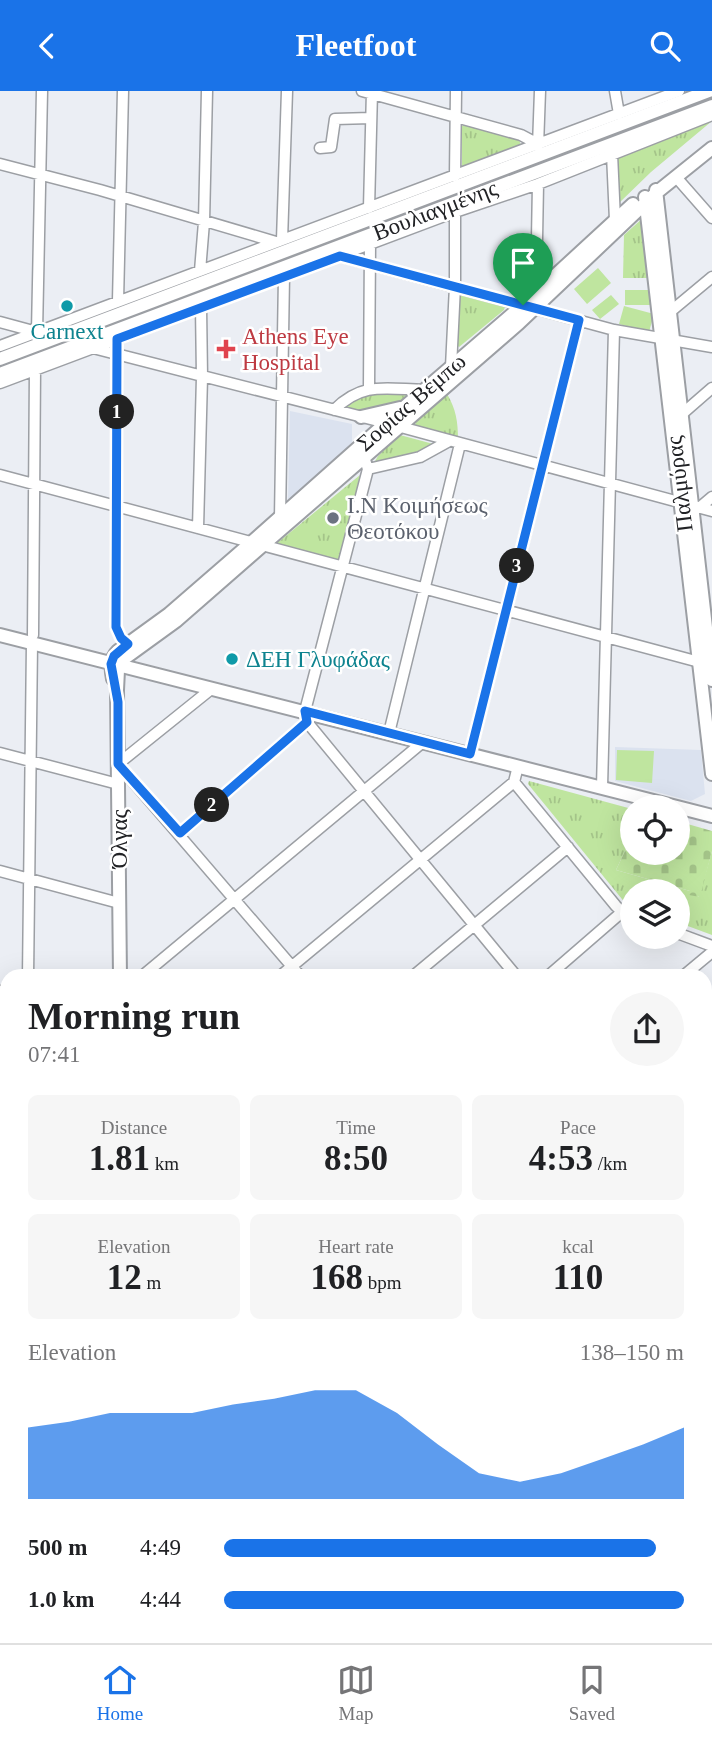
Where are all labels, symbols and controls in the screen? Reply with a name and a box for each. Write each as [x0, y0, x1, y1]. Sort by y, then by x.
icon: back [28, 27, 66, 65]
text: Fleetfoot [296, 27, 416, 63]
icon: search [646, 27, 684, 65]
street label: Βουλιαγμένης [370, 175, 501, 246]
pin [493, 233, 553, 305]
icon: arrive [504, 244, 542, 282]
marker: Carnext [59, 298, 75, 314]
place label: Carnext [31, 319, 104, 344]
place label: Athens Eye Hospital [242, 324, 349, 375]
marker: Athens Eye Hospital [216, 339, 236, 359]
street label: Σοφίας Βέμπω [352, 349, 471, 456]
pin: 1 [100, 395, 134, 429]
text: 1 [112, 401, 121, 422]
street label: Παλμύρας [661, 435, 698, 533]
place label: Ι.Ν Κοιμήσεως Θεοτόκου [347, 493, 488, 544]
marker: Ι.Ν Κοιμήσεως Θεοτόκου [325, 510, 341, 526]
pin: 3 [500, 549, 534, 583]
text: 3 [512, 555, 521, 576]
place label: ΔΕΗ Γλυφάδας [246, 647, 390, 672]
marker: ΔΕΗ Γλυφάδας [224, 651, 240, 667]
pin: 2 [194, 787, 230, 823]
text: 2 [207, 794, 216, 815]
map controls [620, 795, 690, 949]
button: locate [620, 795, 690, 865]
street label: Όλγας [107, 809, 132, 870]
button: layers [620, 879, 690, 949]
button: share [610, 992, 684, 1066]
text: Morning run [28, 995, 240, 1037]
text: 07:41 [28, 1042, 80, 1067]
text: Distance [101, 1117, 167, 1138]
text: Time [336, 1117, 376, 1138]
text: Pace [560, 1117, 596, 1138]
text: 1.81 [89, 1139, 150, 1178]
text: 8:50 [324, 1139, 388, 1178]
text: 4:53 [529, 1139, 593, 1178]
text: km [150, 1153, 179, 1174]
text: /km [593, 1153, 627, 1174]
text: Elevation [98, 1236, 170, 1257]
text: Heart rate [318, 1236, 394, 1257]
text: kcal [562, 1236, 594, 1257]
text: 12 [107, 1258, 142, 1297]
text: 168 [310, 1258, 363, 1297]
text: 110 [553, 1258, 603, 1297]
text: m [142, 1272, 161, 1293]
text: bpm [363, 1272, 402, 1293]
text: Elevation [28, 1340, 116, 1365]
text: 138–150 m [580, 1340, 684, 1365]
text: 500 m [28, 1535, 87, 1560]
text: 4:49 [140, 1535, 181, 1560]
text: 1.0 km [28, 1587, 94, 1612]
text: 4:44 [140, 1587, 181, 1612]
tab: Home [97, 1661, 143, 1725]
tab: Map [337, 1661, 375, 1725]
tab: Saved [569, 1661, 615, 1725]

